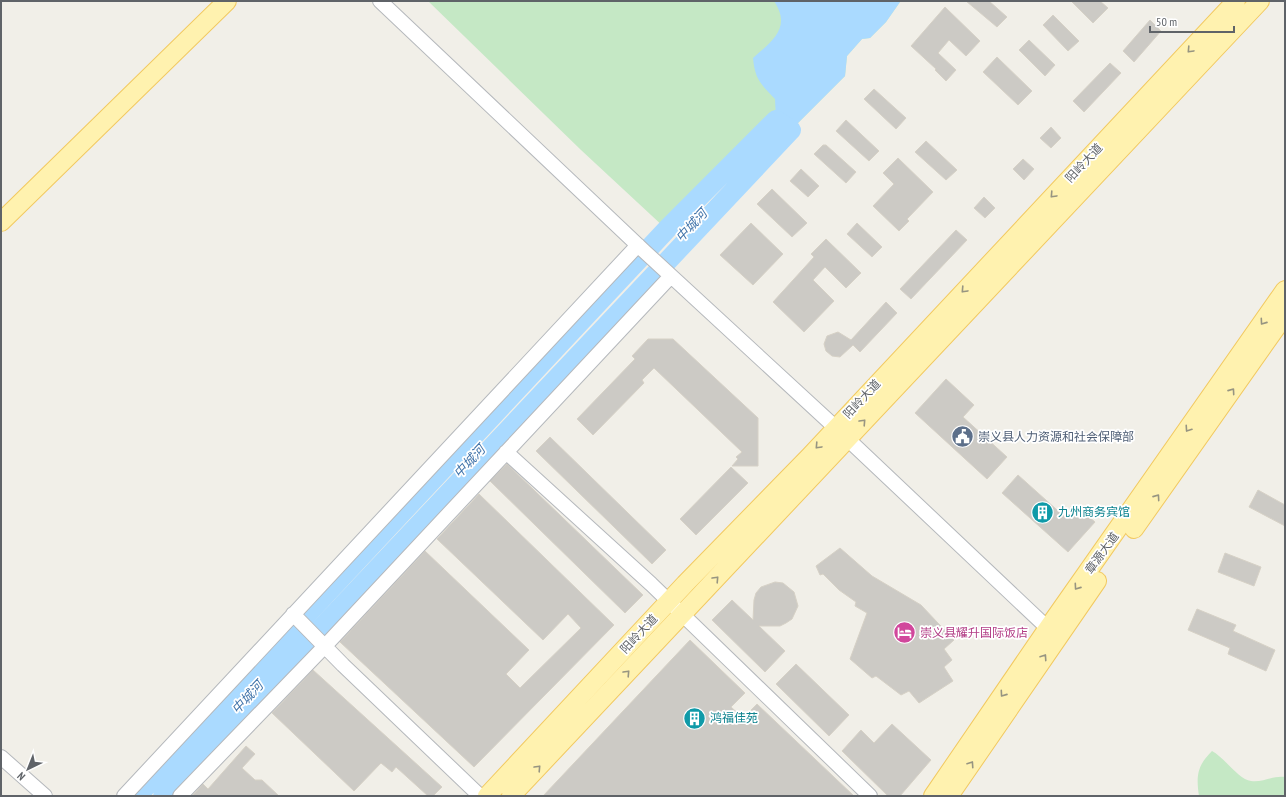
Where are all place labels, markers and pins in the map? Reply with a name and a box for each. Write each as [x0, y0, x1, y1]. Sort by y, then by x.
public building icon: 崇义县人力资源和社会保障部 [950, 424, 976, 450]
place label: 崇义县人力资源和社会保障部 [978, 429, 1134, 444]
building icon: 九州商务宾馆 [1029, 499, 1055, 525]
place label: 九州商务宾馆 [1058, 504, 1130, 519]
hotel icon: 崇义县耀升国际饭店 [892, 620, 918, 646]
place label: 崇义县耀升国际饭店 [920, 625, 1028, 640]
building icon: 鸿福佳苑 [681, 705, 707, 731]
place label: 鸿福佳苑 [710, 710, 758, 725]

